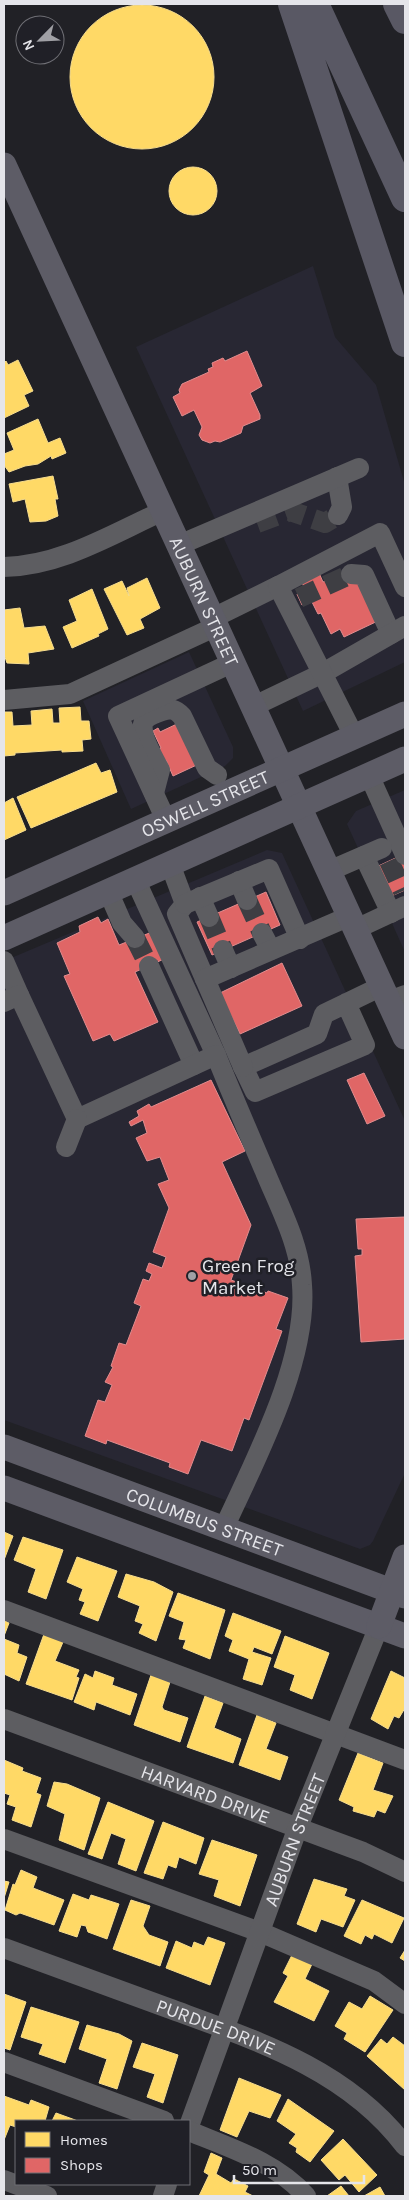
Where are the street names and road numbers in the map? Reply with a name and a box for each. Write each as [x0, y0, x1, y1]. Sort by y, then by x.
street label: AUBURN STREET [164, 533, 243, 670]
street label: OSWELL STREET [138, 766, 273, 842]
street label: COLUMBUS STREET [123, 1483, 286, 1562]
street label: HARVARD DRIVE [138, 1761, 273, 1829]
street label: AUBURN STREET [260, 1770, 331, 1909]
street label: PURDUE DRIVE [153, 1995, 279, 2060]

